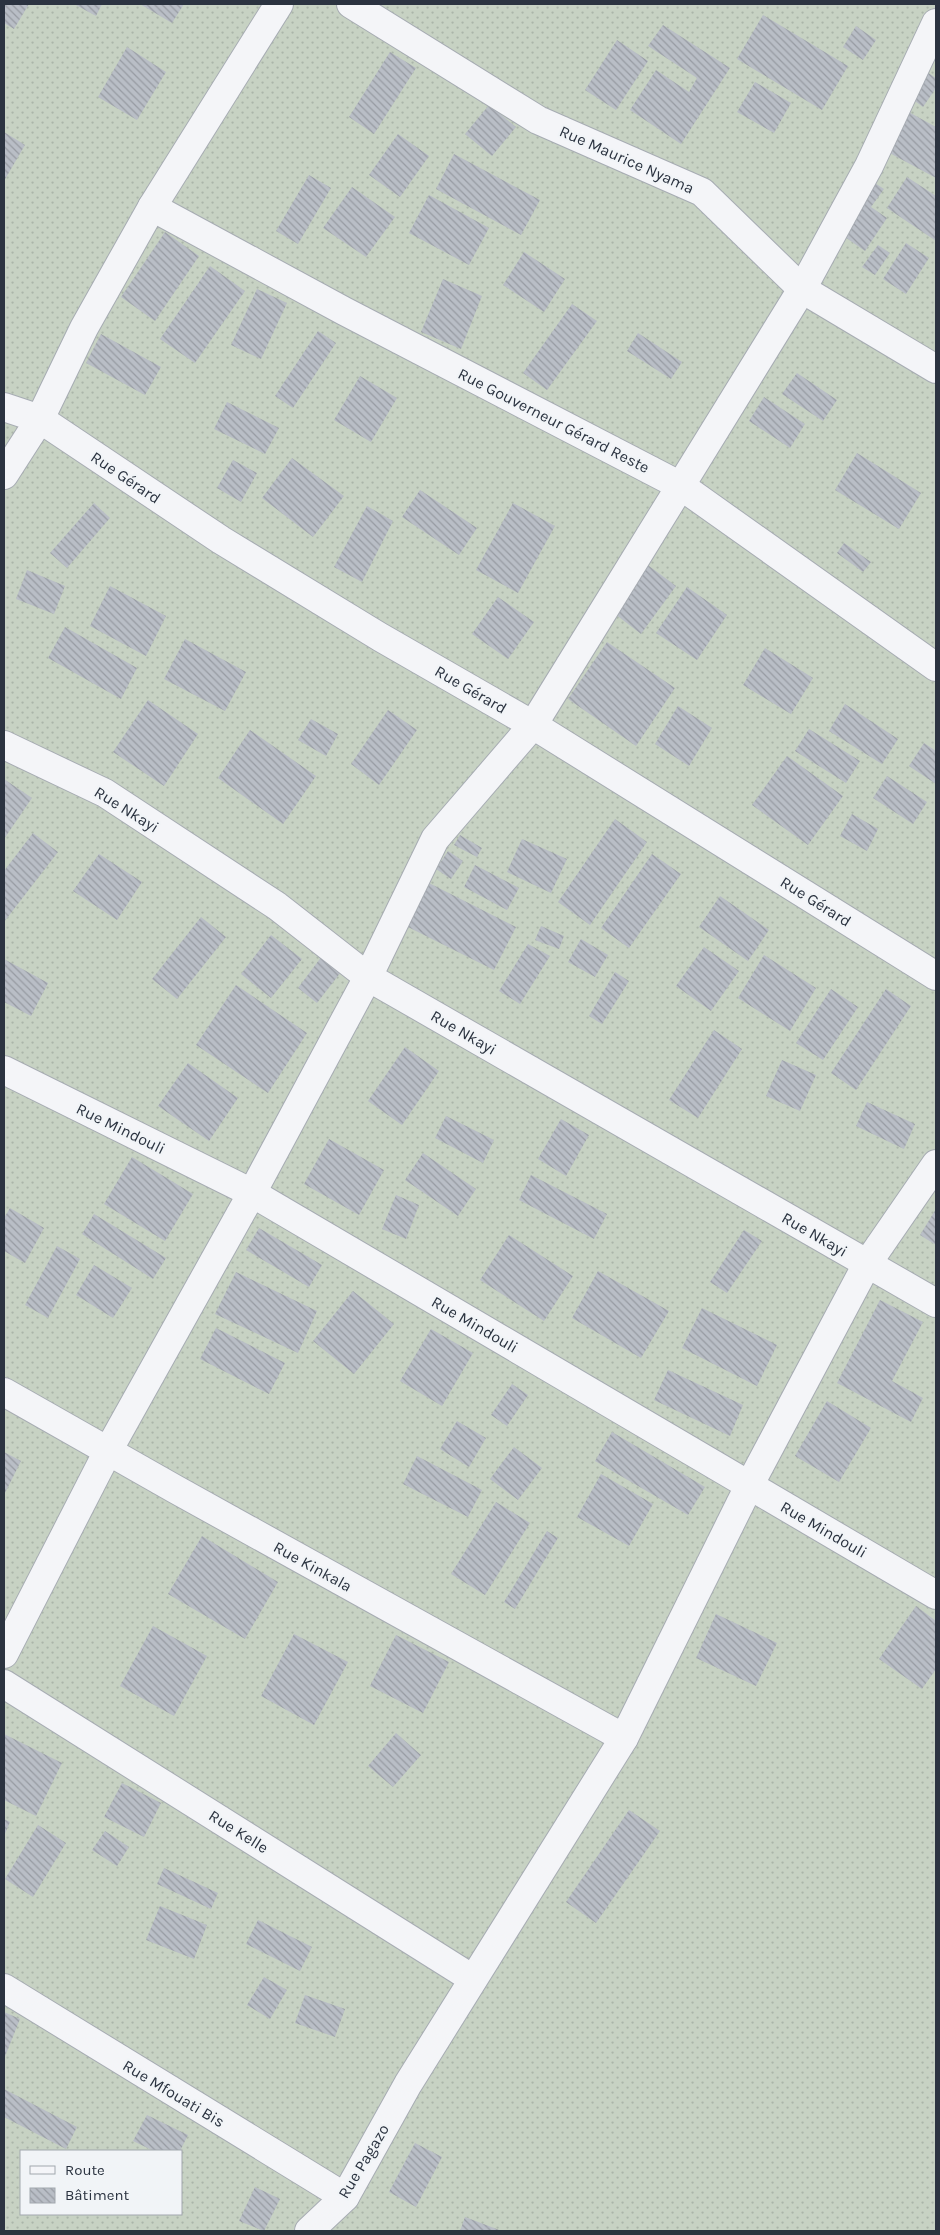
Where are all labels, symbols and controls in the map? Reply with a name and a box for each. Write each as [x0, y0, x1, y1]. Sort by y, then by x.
street label: Rue Maurice Nyama [557, 121, 697, 198]
street label: Rue Gouverneur Gérard Reste [455, 364, 653, 477]
street label: Rue Gérard [87, 447, 164, 508]
street label: Rue Gérard [431, 661, 510, 718]
street label: Rue Nkayi [91, 782, 163, 837]
street label: Rue Gérard [777, 872, 855, 931]
street label: Rue Nkayi [428, 1006, 500, 1059]
street label: Rue Mindouli [73, 1099, 168, 1158]
street label: Rue Nkayi [779, 1208, 851, 1261]
street label: Rue Mindouli [428, 1292, 521, 1357]
street label: Rue Mindouli [777, 1497, 870, 1562]
street label: Rue Kinkala [270, 1537, 355, 1596]
street label: Rue Kelle [205, 1806, 272, 1857]
street label: Rue Mfouati Bis [119, 2056, 228, 2131]
street label: Rue Pagazo [334, 2121, 393, 2202]
legend [20, 2150, 182, 2215]
text: Route [65, 2161, 105, 2179]
text: Bâtiment [65, 2186, 129, 2204]

